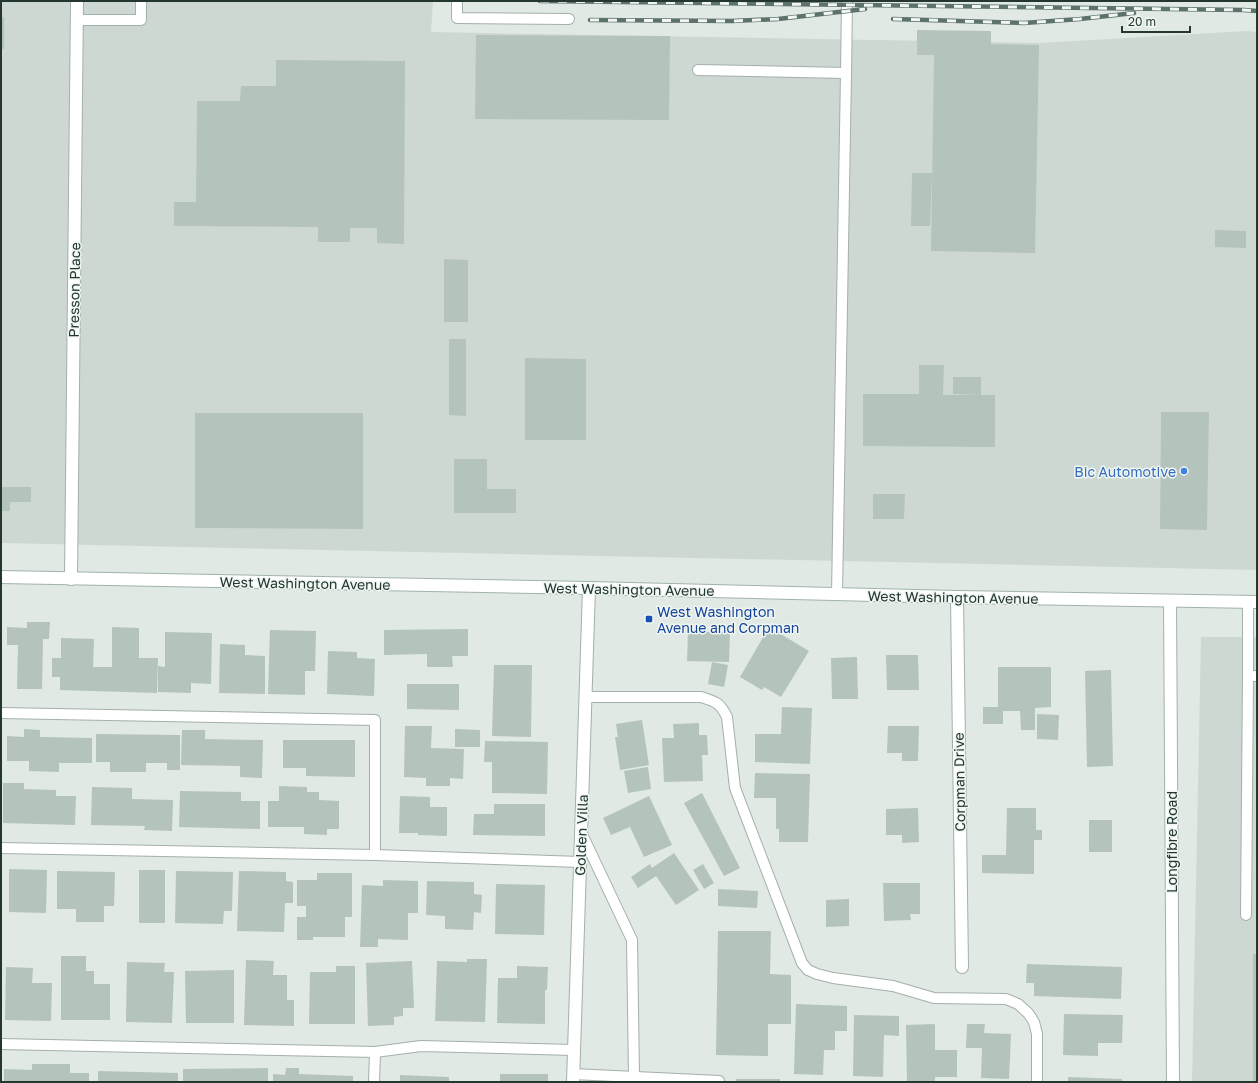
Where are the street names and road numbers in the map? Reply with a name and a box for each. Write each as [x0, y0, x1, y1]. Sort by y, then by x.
street label: Presson Place [65, 242, 83, 338]
street label: West Washington Avenue [219, 573, 391, 593]
street label: West Washington Avenue [543, 579, 715, 599]
street label: West Washington Avenue [867, 587, 1039, 607]
street label: Corpman Drive [950, 732, 968, 832]
street label: Longfibre Road [1163, 791, 1180, 893]
street label: Golden Villa [571, 794, 591, 876]

